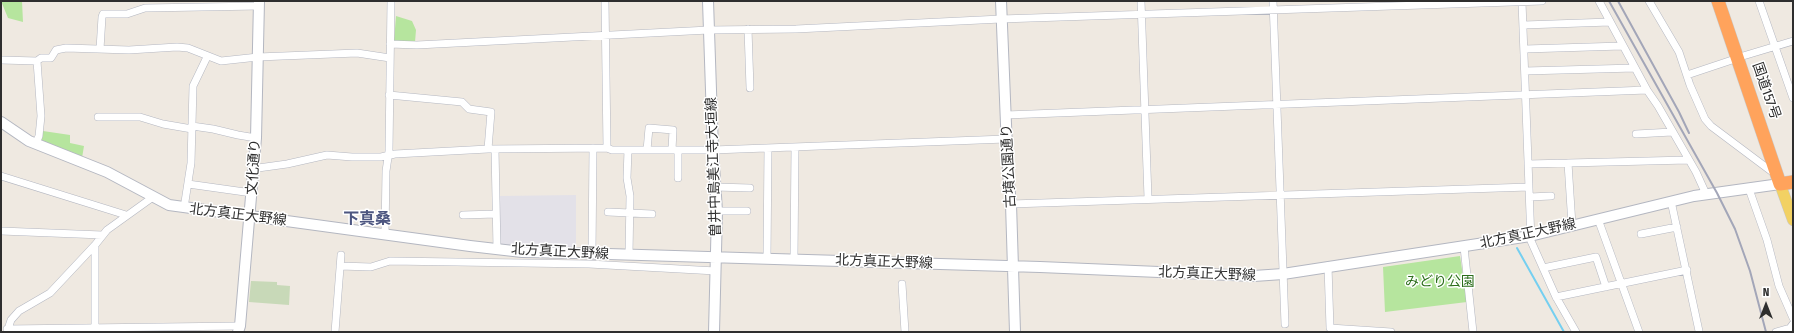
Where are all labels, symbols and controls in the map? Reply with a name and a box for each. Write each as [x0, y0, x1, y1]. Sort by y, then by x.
street label: 国道157号 [1748, 60, 1784, 122]
street label: 曽井中島美江寺大垣線 [703, 97, 725, 237]
street label: 古墳公園通り [998, 124, 1020, 208]
street label: 文化通り [244, 138, 264, 196]
street label: 北方真正大野線 [188, 201, 288, 229]
district label: 下真桑 [343, 210, 391, 230]
street label: 北方真正大野線 [1478, 216, 1578, 252]
street label: 北方真正大野線 [511, 241, 609, 263]
street label: 北方真正大野線 [835, 252, 933, 272]
street label: 北方真正大野線 [1158, 264, 1256, 284]
park label: みどり公園 [1405, 274, 1475, 290]
north arrow [1746, 285, 1786, 325]
text: N [1763, 286, 1769, 299]

